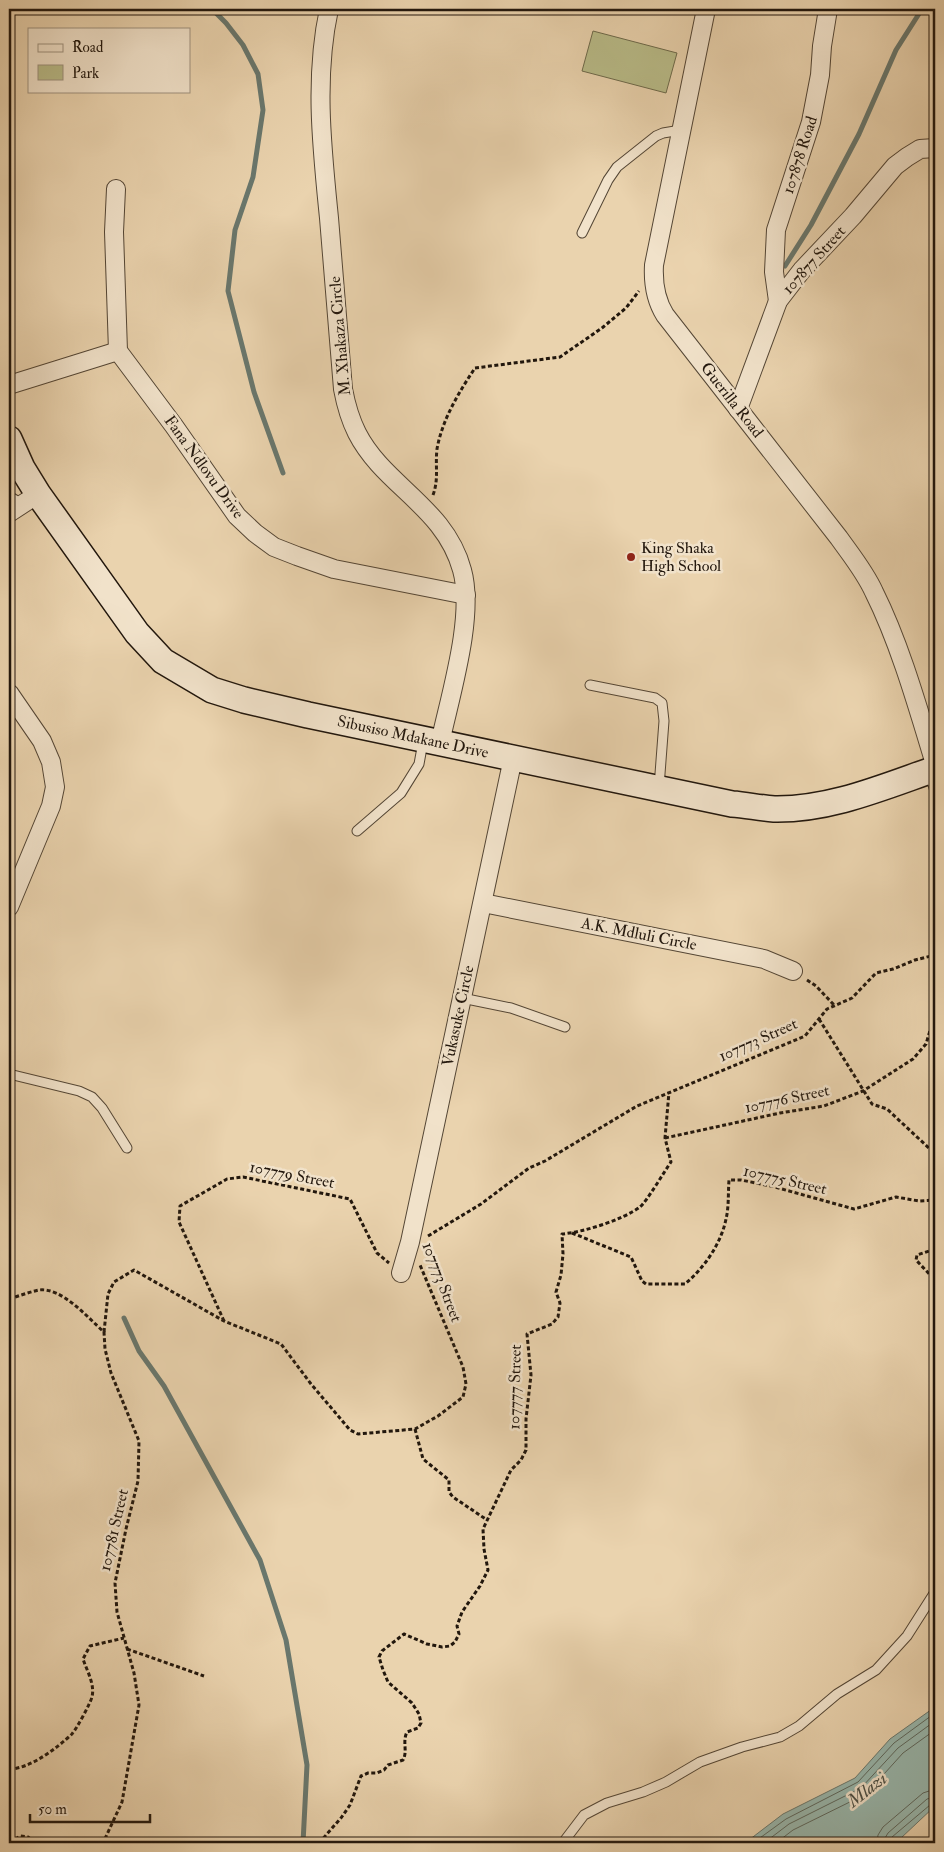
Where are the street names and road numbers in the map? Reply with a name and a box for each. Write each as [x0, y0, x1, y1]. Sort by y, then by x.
street label: 107878 Road [778, 114, 822, 196]
street label: 107877 Street [778, 222, 850, 298]
street label: M. Xhakaza Circle [325, 275, 355, 397]
street label: Guerilla Road [696, 358, 768, 442]
street label: Fana Ndlovu Drive [160, 411, 248, 523]
street label: Sibusiso Mdakane Drive [336, 711, 491, 763]
street label: A.K. Mdluli Circle [579, 913, 699, 955]
street label: Vukasuke Circle [438, 963, 479, 1068]
street label: 107773 Street [716, 1014, 800, 1066]
street label: 107776 Street [743, 1080, 831, 1118]
street label: 107779 Street [248, 1157, 336, 1193]
street label: 107775 Street [741, 1161, 829, 1199]
street label: 107773 Street [418, 1239, 466, 1325]
street label: 107777 Street [504, 1344, 526, 1430]
street label: 107781 Street [95, 1487, 133, 1573]

